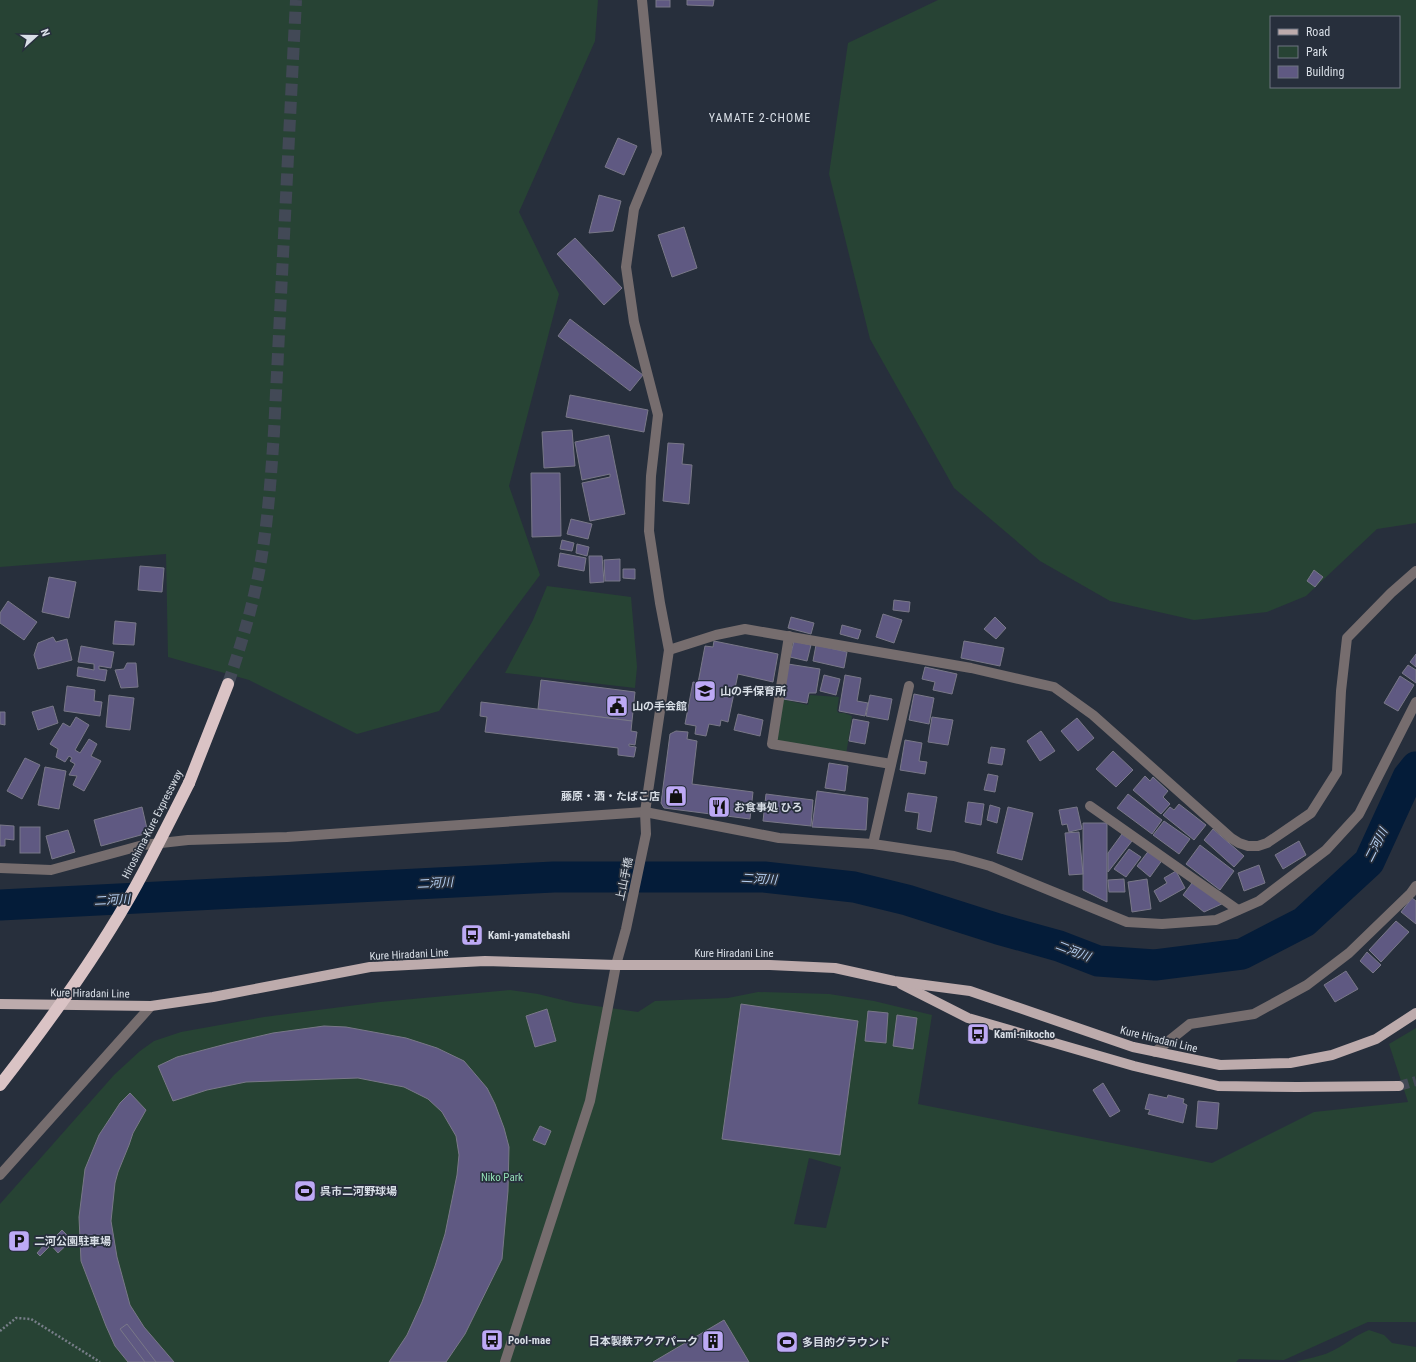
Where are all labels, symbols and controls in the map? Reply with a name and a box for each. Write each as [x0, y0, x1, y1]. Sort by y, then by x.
north arrow [16, 16, 56, 56]
legend [1270, 16, 1400, 88]
text: Road [1306, 25, 1330, 39]
text: N [38, 27, 52, 38]
text: Park [1306, 45, 1328, 59]
text: Building [1306, 65, 1344, 79]
district label: YAMATE 2-CHOME [709, 111, 811, 125]
school or university icon: 山の手保育所 [692, 678, 718, 704]
place label: 山の手保育所 [720, 685, 786, 698]
public building icon: 山の手会館 [604, 693, 630, 719]
place label: 山の手会館 [632, 700, 687, 713]
street label: Hiroshima-Kure Expressway [119, 767, 186, 881]
shop icon: 藤原・酒・たばこ店 [663, 783, 689, 809]
place label: 藤原・酒・たばこ店 [561, 790, 660, 803]
restaurant icon: お食事処 ひろ [706, 794, 732, 820]
place label: お食事処 ひろ [734, 801, 803, 814]
water label: 二河川 [1362, 824, 1391, 864]
street label: 上山手橋 [614, 856, 635, 902]
water label: 二河川 [741, 871, 779, 887]
water label: 二河川 [417, 875, 455, 891]
water label: 二河川 [94, 892, 132, 908]
bus stop icon: Kami-yamatebashi [459, 922, 485, 948]
place label: Kami-yamatebashi [488, 929, 570, 942]
water label: 二河川 [1054, 938, 1094, 965]
street label: Kure Hiradani Line [369, 946, 449, 963]
street label: Kure Hiradani Line [694, 947, 774, 960]
street label: Kure Hiradani Line [50, 986, 130, 1001]
bus stop icon: Kami-nikocho [965, 1021, 991, 1047]
street label: Kure Hiradani Line [1119, 1024, 1199, 1055]
place label: Kami-nikocho [994, 1028, 1056, 1041]
park label: Niko Park [481, 1171, 523, 1184]
sports icon: 呉市二河野球場 [292, 1178, 318, 1204]
place label: 呉市二河野球場 [320, 1185, 397, 1198]
parking icon: 二河公園駐車場 [6, 1228, 32, 1254]
place label: 二河公園駐車場 [34, 1235, 111, 1248]
bus stop icon: Pool-mae [479, 1327, 505, 1353]
building icon: 日本製鉄アクアパーク [700, 1328, 726, 1354]
sports icon: 多目的グラウンド [774, 1329, 800, 1355]
place label: Pool-mae [508, 1334, 550, 1347]
place label: 日本製鉄アクアパーク [589, 1335, 698, 1348]
place label: 多目的グラウンド [802, 1336, 890, 1349]

